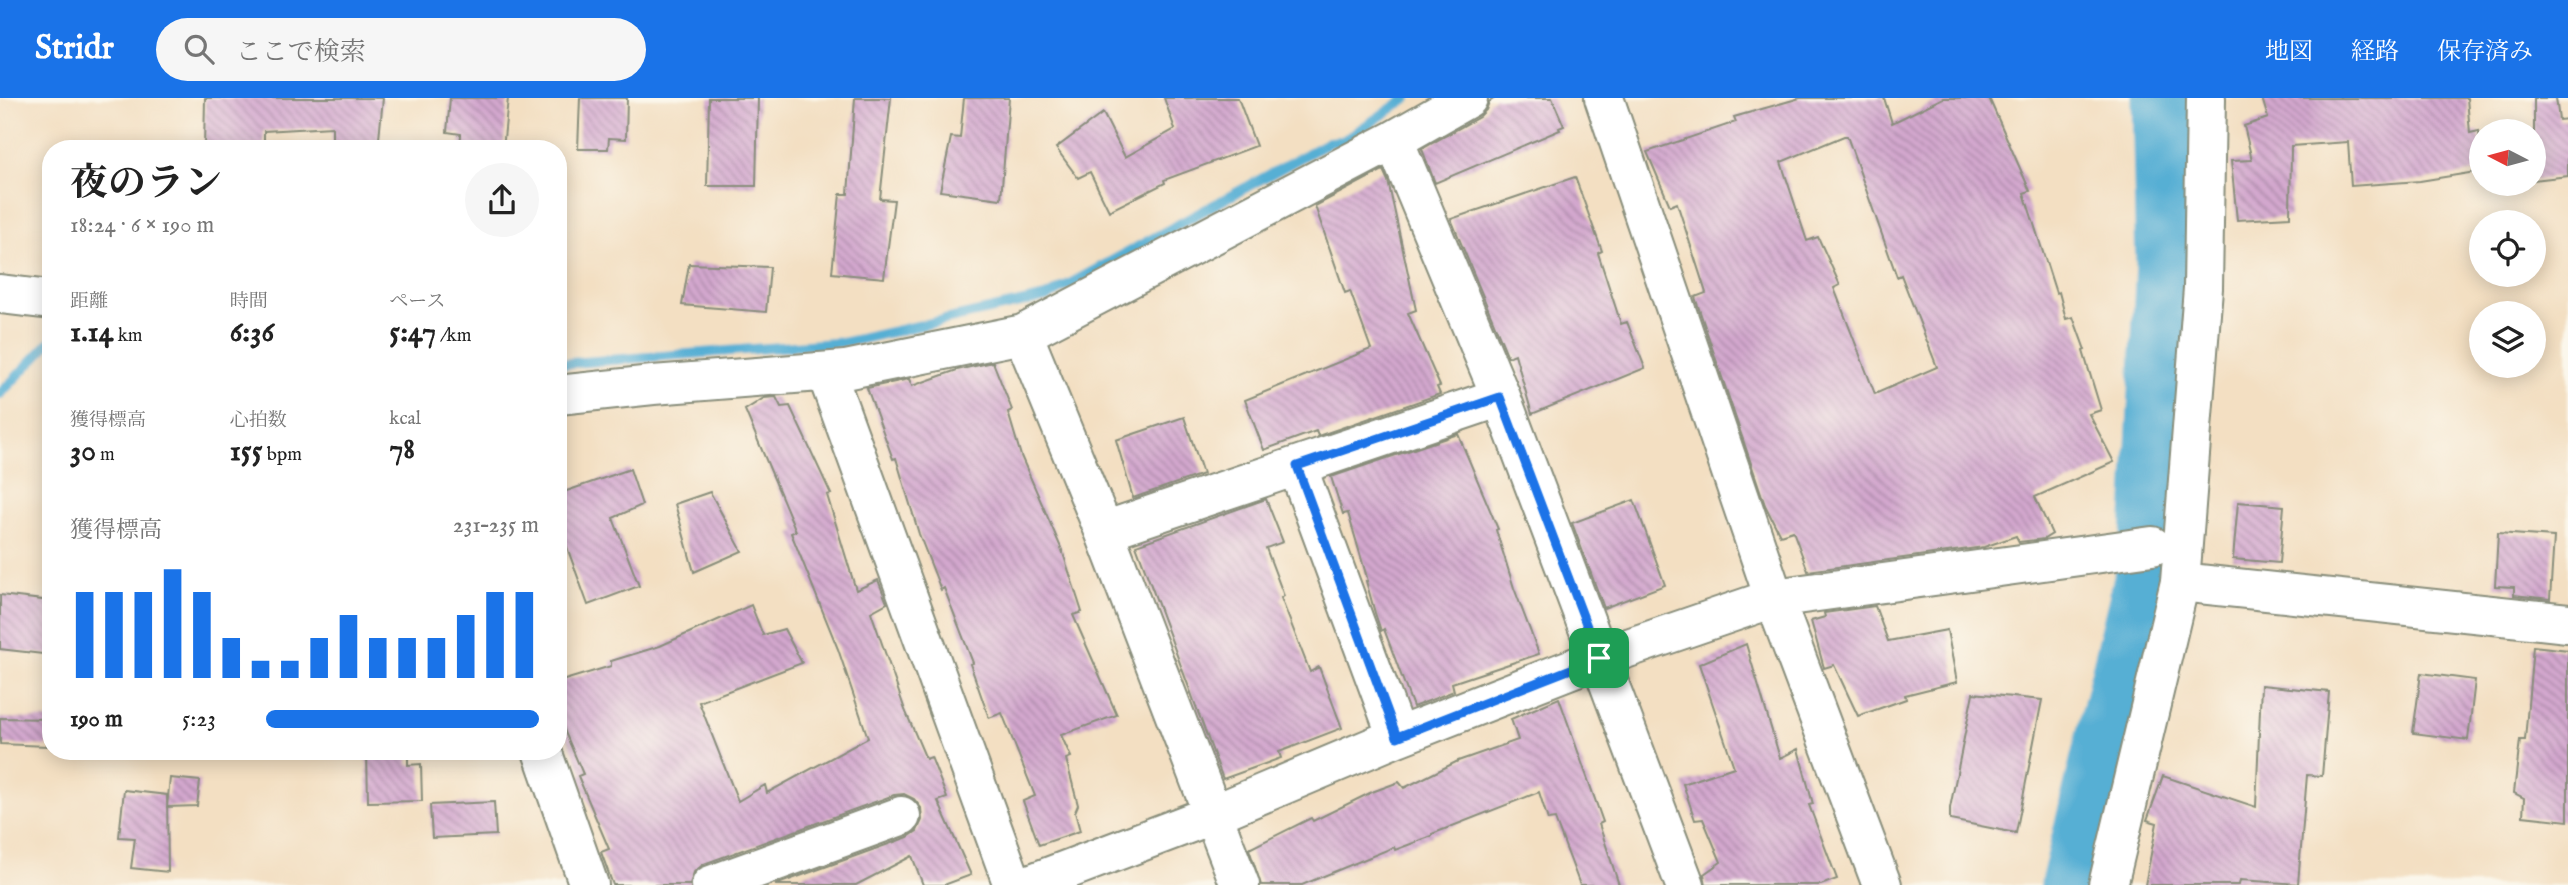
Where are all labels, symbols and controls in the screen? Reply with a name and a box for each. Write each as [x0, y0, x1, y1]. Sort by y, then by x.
search box [156, 18, 646, 81]
text: Stridr [35, 28, 114, 70]
icon: search [180, 30, 218, 68]
text: ここで検索 [236, 36, 366, 69]
text: 地図 [2265, 37, 2313, 68]
text: 経路 [2351, 37, 2399, 68]
text: 保存済み [2437, 37, 2533, 68]
north arrow [2469, 119, 2546, 196]
map controls [2469, 119, 2546, 378]
text: 夜のラン [70, 161, 222, 209]
button: share [465, 163, 539, 237]
button: locate [2469, 210, 2546, 287]
text: 18:24 · 6 × 190 m [70, 211, 214, 240]
text: 距離 [70, 290, 108, 314]
text: 時間 [230, 290, 268, 314]
text: ペース [389, 290, 445, 314]
button: layers [2469, 301, 2546, 378]
text: 1.14 [70, 314, 114, 352]
text: 6:36 [230, 314, 274, 352]
text: 5:47 [389, 314, 436, 352]
text: km [114, 324, 143, 348]
text: /km [436, 324, 471, 348]
text: kcal [389, 407, 421, 431]
text: 獲得標高 [70, 409, 146, 433]
text: 心拍数 [230, 409, 287, 433]
text: 78 [389, 431, 415, 469]
text: 30 [70, 433, 96, 471]
text: 155 [230, 433, 263, 471]
text: m [96, 443, 115, 467]
text: bpm [263, 443, 302, 467]
text: 231–235 m [453, 511, 539, 540]
text: 獲得標高 [70, 516, 162, 545]
pin [1569, 628, 1629, 688]
icon: arrive [1580, 639, 1618, 677]
text: 190 m [70, 705, 123, 734]
text: 5:23 [182, 705, 216, 734]

